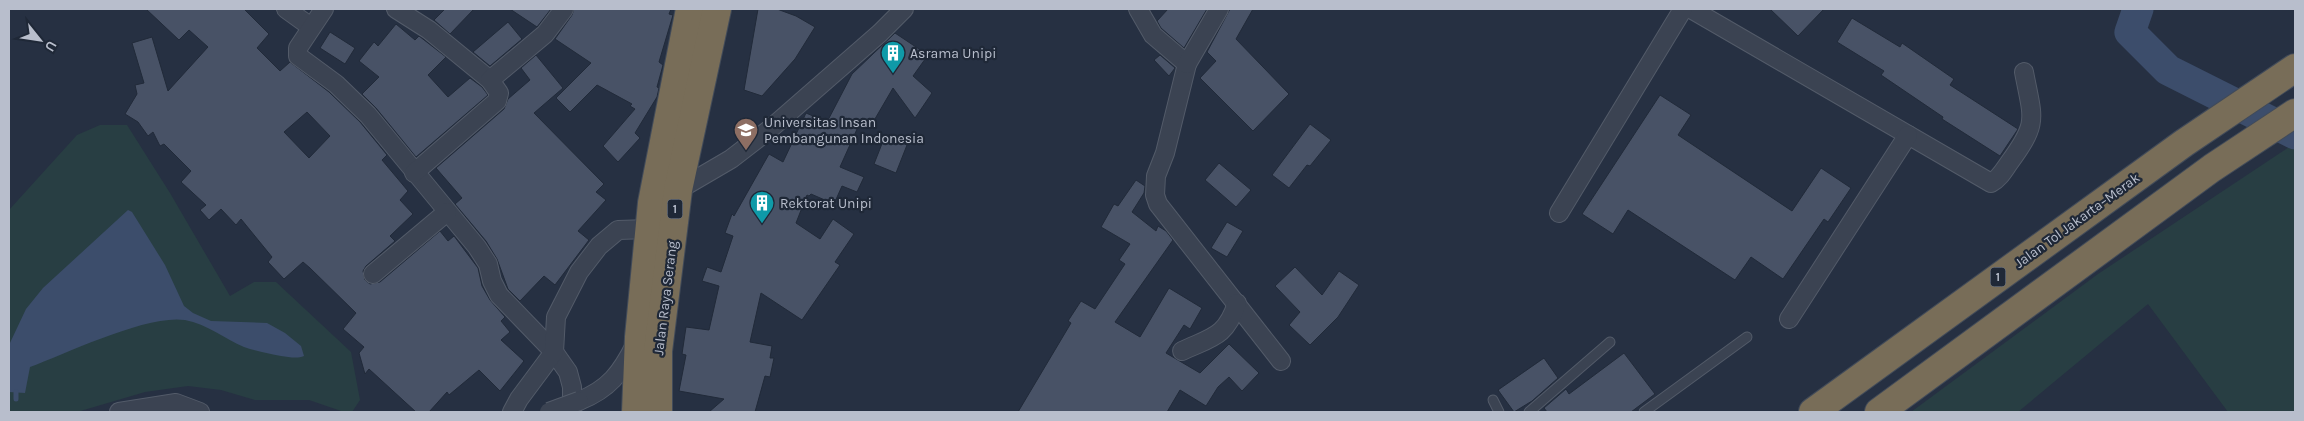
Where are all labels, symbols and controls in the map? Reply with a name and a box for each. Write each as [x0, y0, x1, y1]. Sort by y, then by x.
north arrow [15, 15, 65, 65]
text: U [41, 38, 61, 55]
building icon: Asrama Unipi [880, 40, 906, 74]
place label: Asrama Unipi [910, 45, 996, 62]
place label: Universitas Insan Pembangunan Indonesia [764, 114, 924, 147]
school or university icon: Universitas Insan Pembangunan Indonesia [733, 117, 759, 151]
street label: Jalan Tol Jakarta–Merak [2011, 169, 2143, 272]
building icon: Rektorat Unipi [749, 190, 775, 224]
place label: Rektorat Unipi [780, 195, 872, 212]
road number: 1 [668, 200, 682, 218]
street label: Jalan Raya Serang [650, 240, 681, 356]
road number: 1 [1990, 268, 2006, 286]

